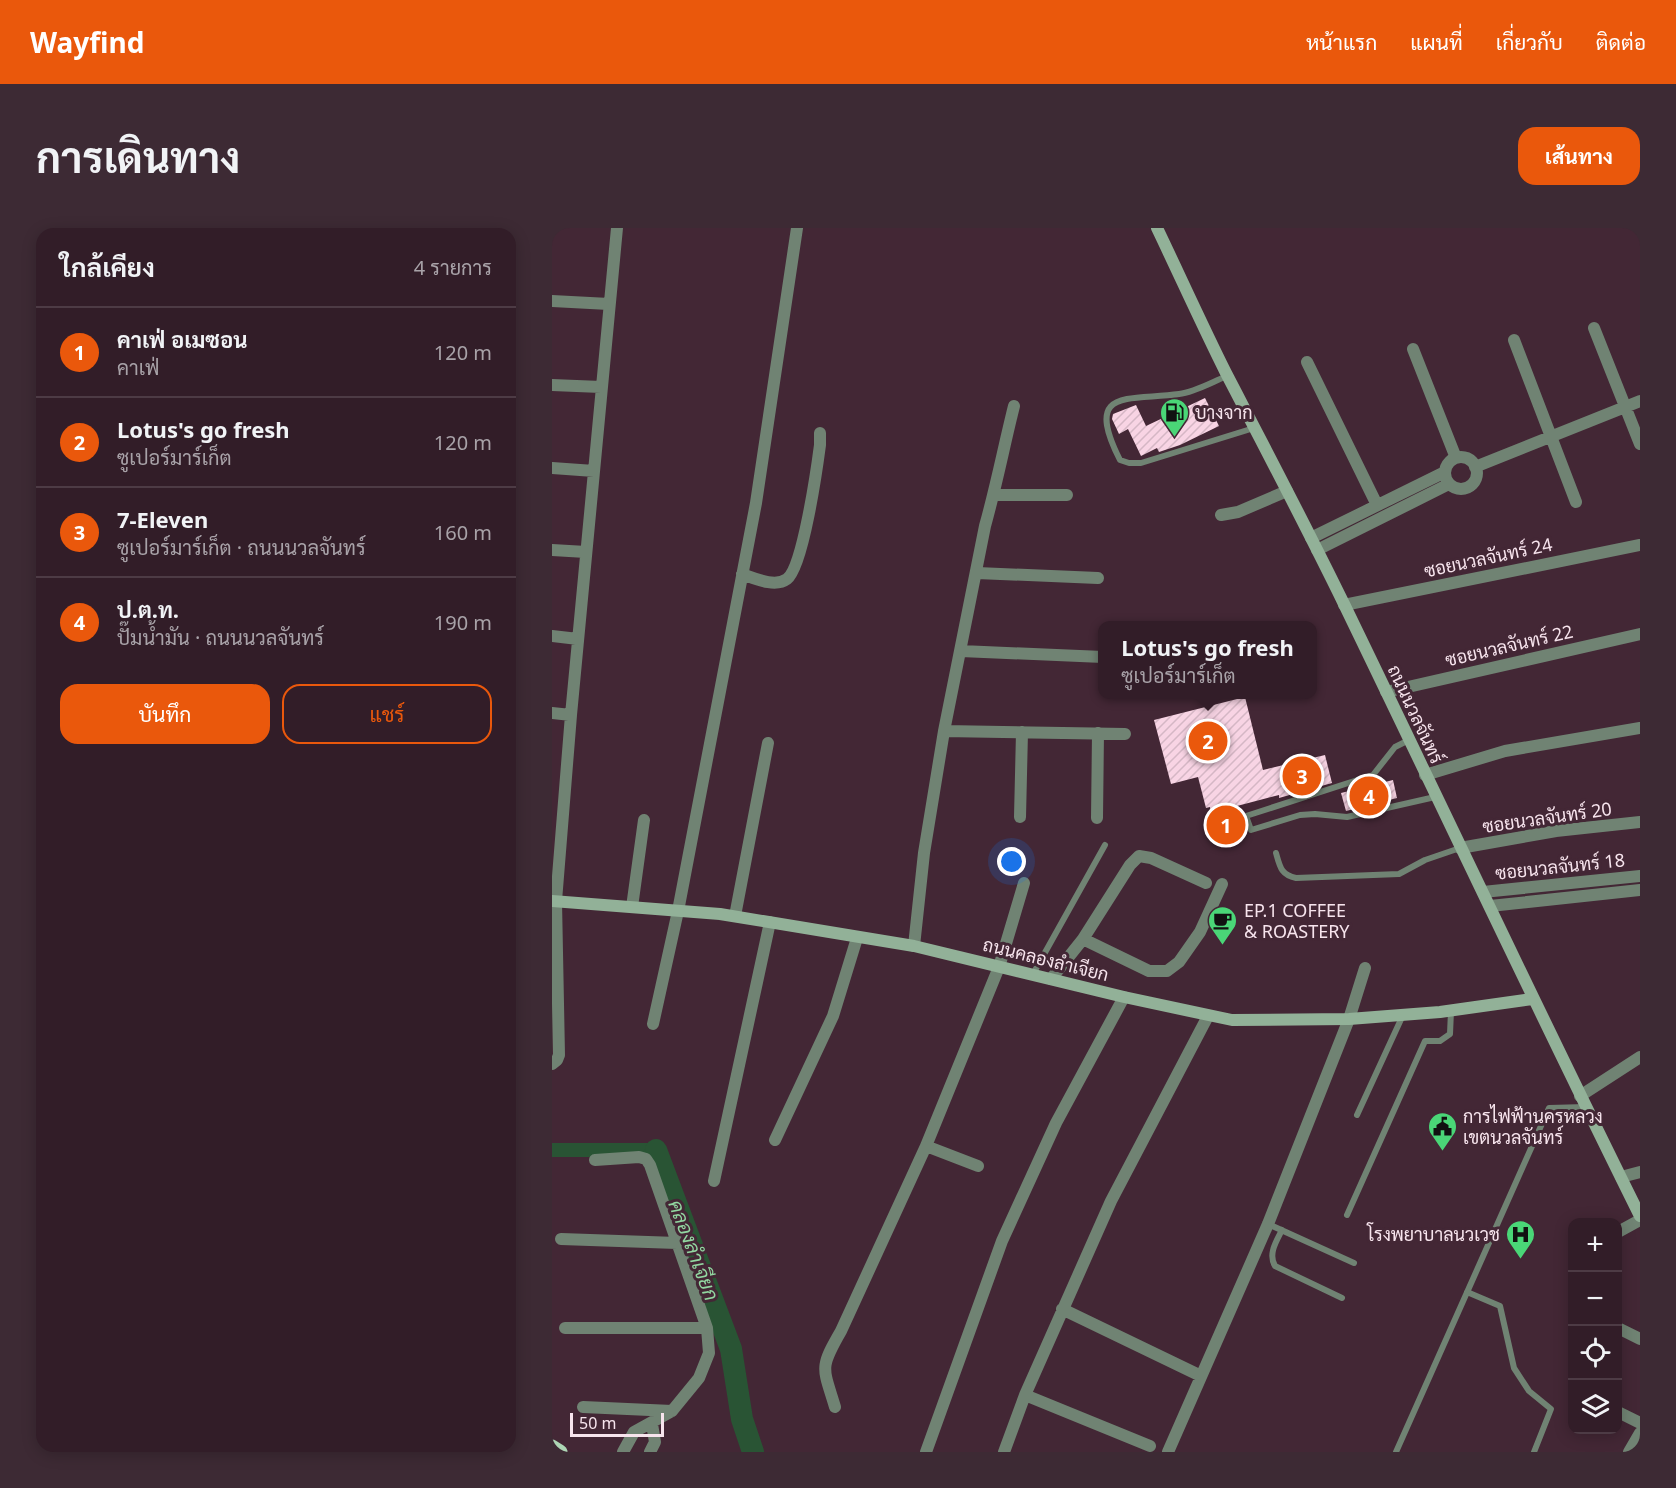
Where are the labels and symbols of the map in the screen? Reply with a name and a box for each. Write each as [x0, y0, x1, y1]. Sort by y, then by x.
fuel station icon: บางจาก [1158, 396, 1190, 438]
place label: บางจาก [1195, 400, 1253, 424]
street label: ซอยนวลจันทร์ 24 [1422, 532, 1554, 582]
street label: ซอยนวลจันทร์ 22 [1443, 619, 1575, 671]
street label: ถนนนวลจันทร์ [1383, 661, 1450, 768]
pin: 2 [1188, 718, 1228, 764]
pin: 3 [1282, 754, 1322, 798]
pin: 4 [1350, 774, 1388, 818]
street label: ซอยนวลจันทร์ 20 [1481, 796, 1613, 838]
pin: 1 [1206, 802, 1246, 848]
your location [997, 847, 1026, 876]
street label: ซอยนวลจันทร์ 18 [1494, 847, 1626, 885]
place label: EP.1 COFFEE & ROASTERY [1244, 898, 1350, 943]
cafe icon: EP.1 COFFEE & ROASTERY [1207, 904, 1239, 946]
street label: ถนนคลองลำเจียก [981, 932, 1111, 986]
place label: การไฟฟ้านครหลวง เขตนวลจันทร์ [1463, 1104, 1603, 1149]
public building icon: การไฟฟ้านครหลวง เขตนวลจันทร์ [1426, 1110, 1458, 1152]
water label: คลองลำเจียก [662, 1196, 726, 1304]
hospital icon: โรงพยาบาลนวเวช [1505, 1218, 1537, 1260]
place label: โรงพยาบาลนวเวช [1366, 1222, 1500, 1246]
scale bar [570, 1410, 664, 1438]

